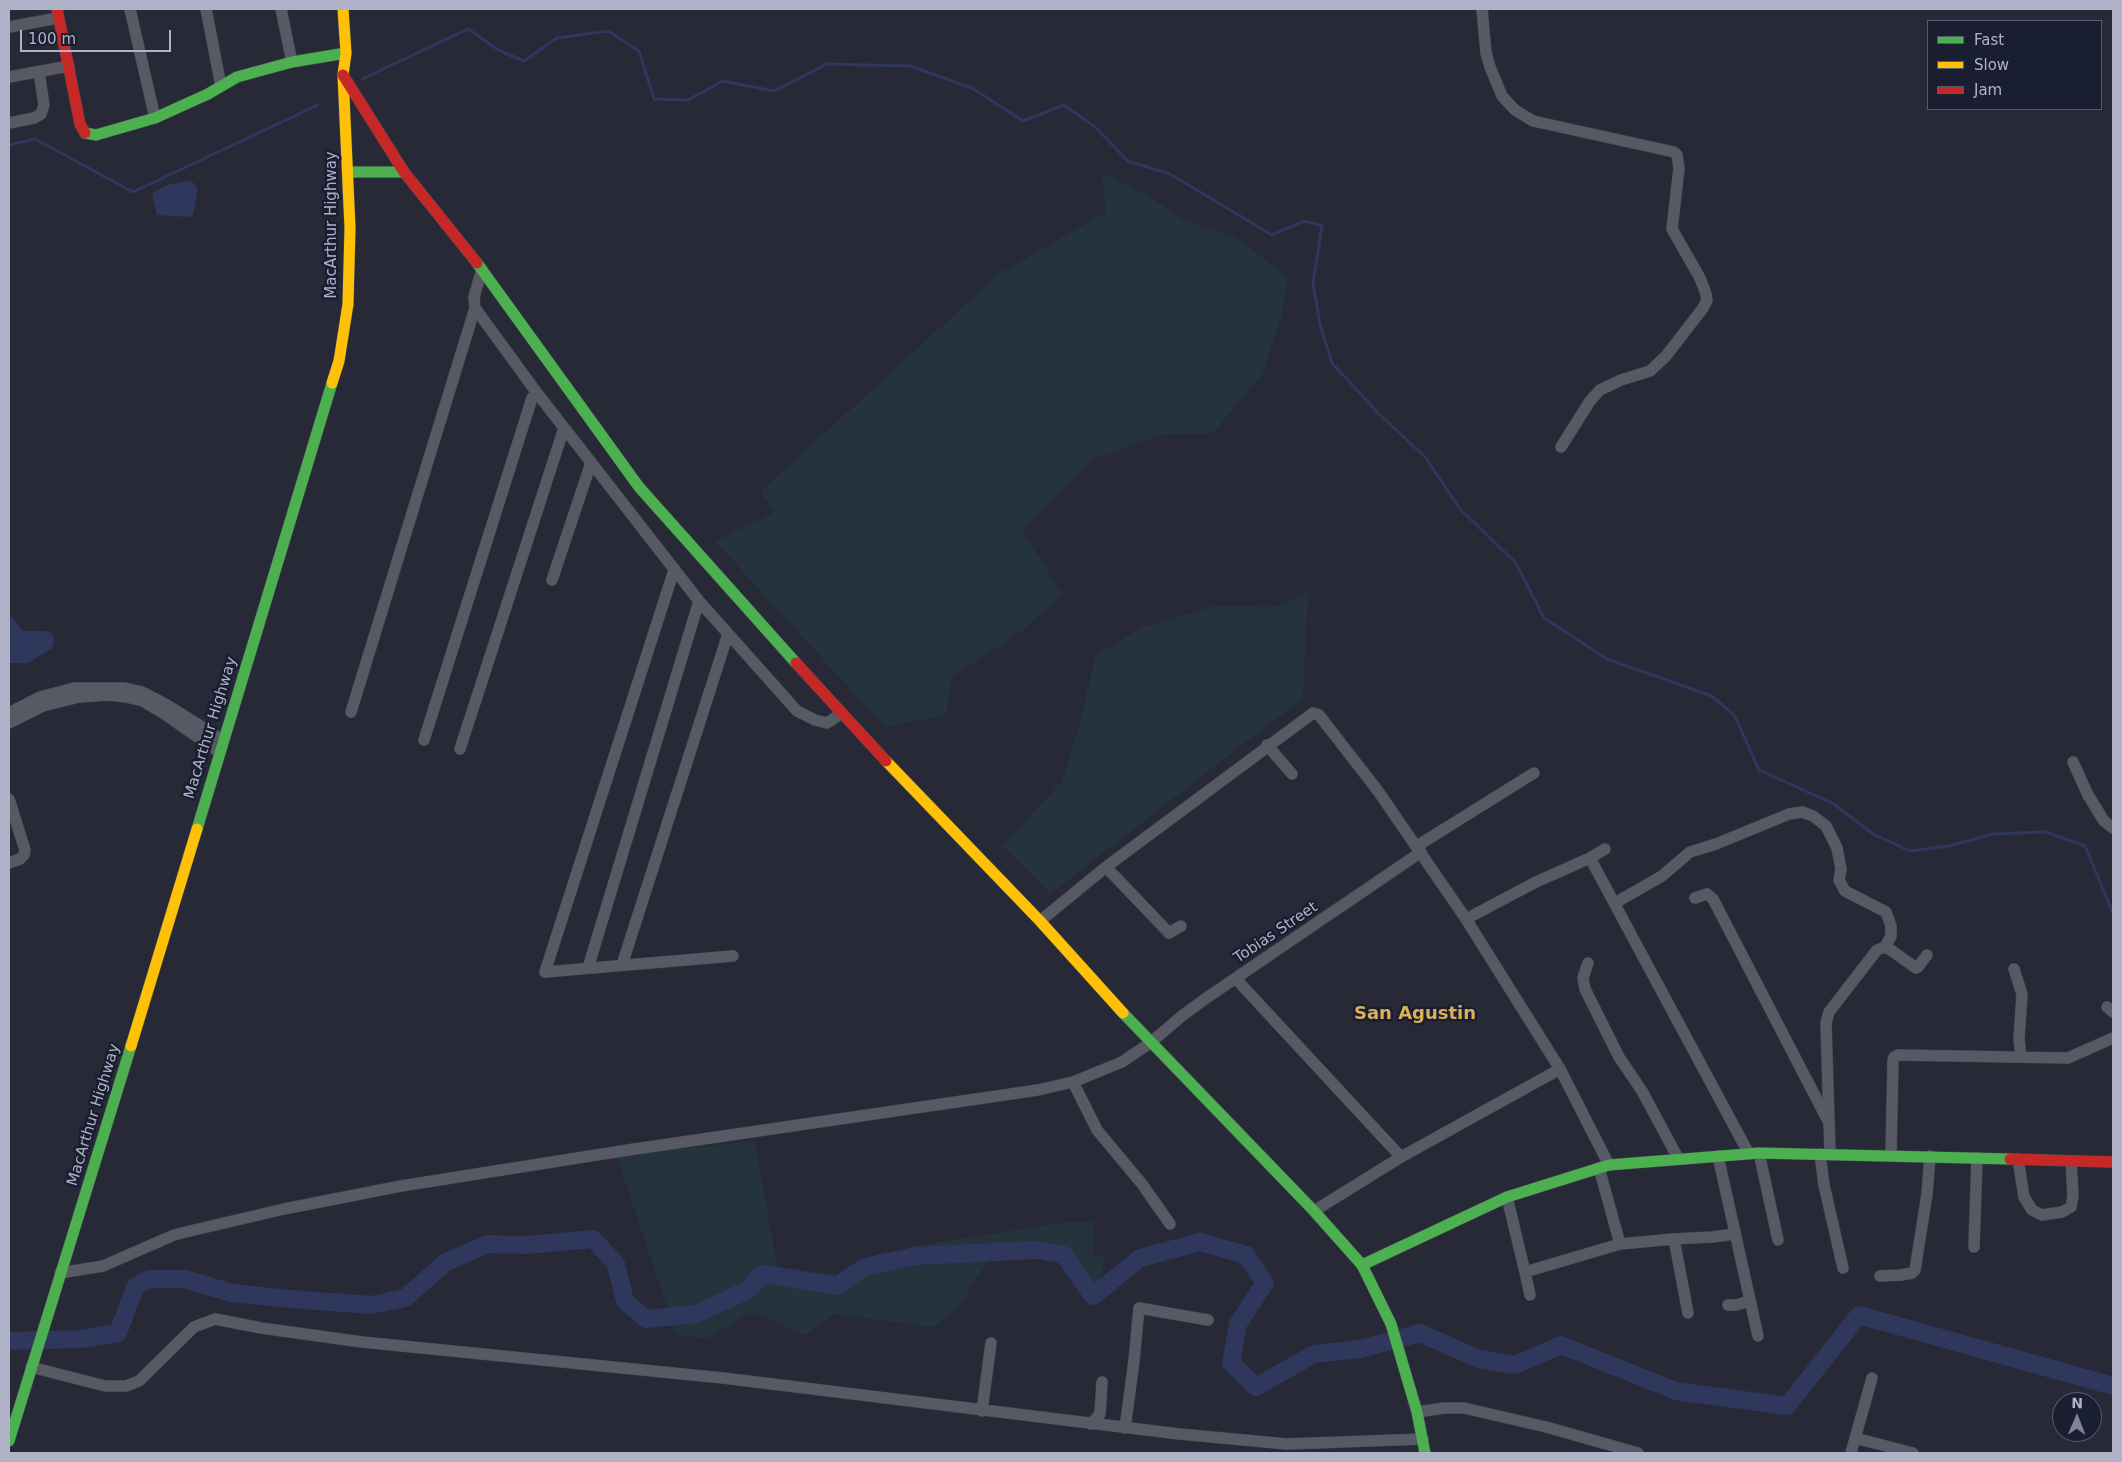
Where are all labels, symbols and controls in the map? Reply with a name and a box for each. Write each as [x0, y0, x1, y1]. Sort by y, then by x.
scale bar [22, 20, 174, 52]
legend [1927, 20, 2102, 110]
text: 100 m [28, 30, 76, 48]
text: Fast [1974, 31, 2004, 49]
text: Slow [1974, 56, 2009, 74]
text: Jam [1974, 81, 2002, 99]
street label: MacArthur Highway [323, 151, 341, 299]
street label: MacArthur Highway [181, 655, 241, 801]
street label: Tobias Street [1231, 898, 1321, 968]
district label: San Agustin [1354, 1003, 1476, 1025]
street label: MacArthur Highway [64, 1042, 124, 1188]
north arrow [2052, 1392, 2102, 1442]
text: N [2071, 1395, 2083, 1411]

